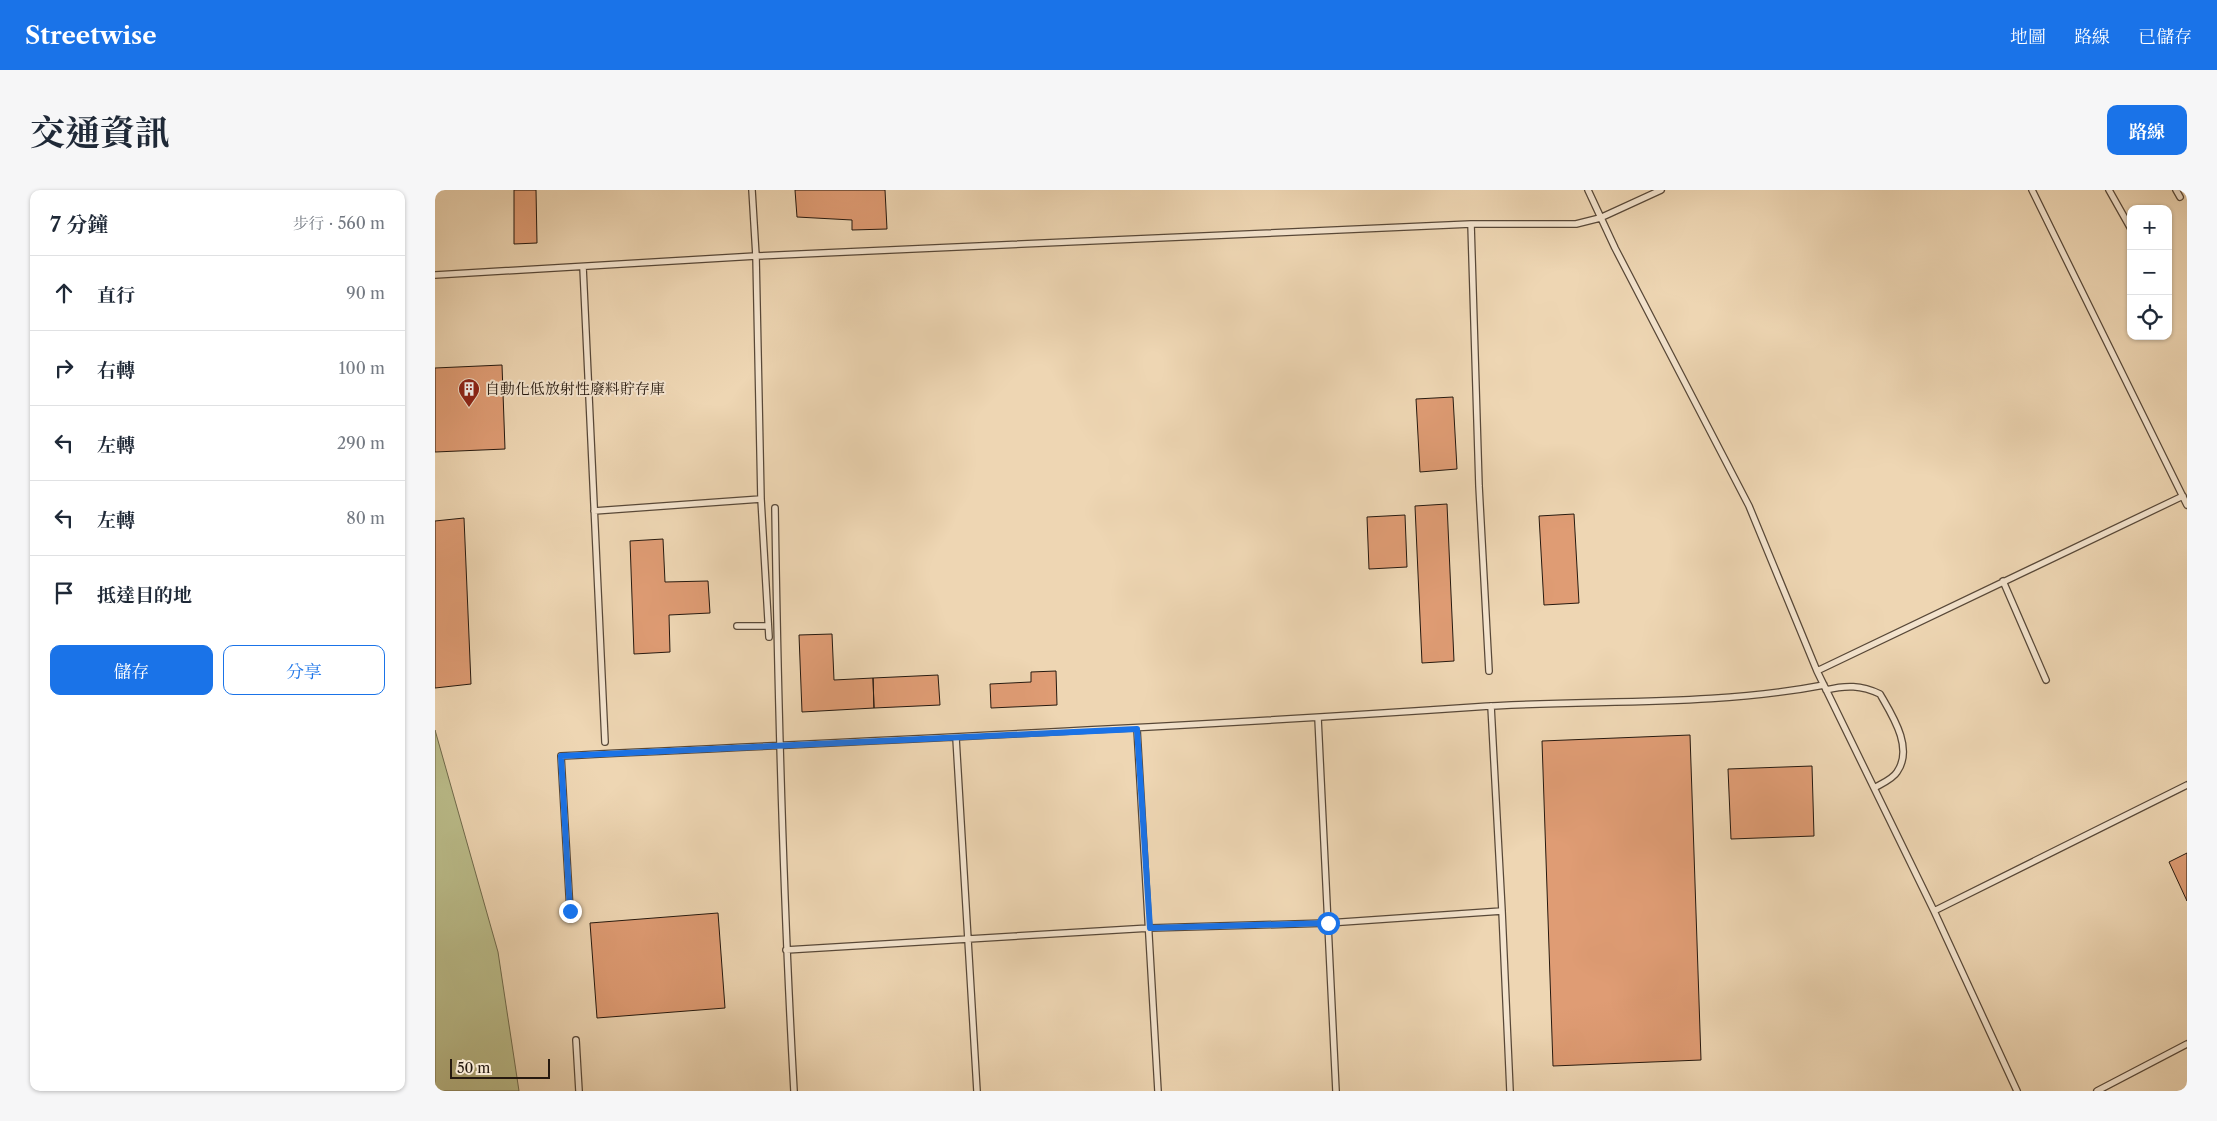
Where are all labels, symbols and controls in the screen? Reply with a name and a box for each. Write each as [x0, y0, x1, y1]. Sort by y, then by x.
text: Streetwise [25, 21, 157, 50]
text: 地圖 [2010, 26, 2046, 48]
text: 路線 [2074, 26, 2110, 48]
text: 已儲存 [2138, 26, 2192, 48]
button: 路線 [2107, 105, 2187, 155]
text: 交通資訊 [30, 111, 170, 154]
map controls [2127, 205, 2172, 340]
button: + [2127, 205, 2172, 250]
text: 7 分鐘 [50, 212, 108, 237]
text: 步行 · 560 m [293, 213, 385, 233]
button: − [2127, 250, 2172, 295]
icon: ahead [50, 279, 78, 307]
text: 90 m [346, 283, 385, 303]
text: 直行 [97, 284, 135, 307]
button: locate [2127, 295, 2172, 340]
icon: right [50, 354, 78, 382]
text: 100 m [339, 358, 385, 378]
text: 右轉 [97, 359, 135, 382]
building icon: 自動化低放射性廢料貯存庫 [457, 377, 481, 408]
place label: 自動化低放射性廢料貯存庫 [485, 379, 665, 398]
icon: left [50, 429, 78, 457]
text: 290 m [337, 433, 385, 453]
text: 左轉 [97, 434, 135, 457]
icon: left [50, 504, 78, 532]
text: 80 m [346, 508, 385, 528]
text: 左轉 [97, 509, 135, 532]
icon: arrive [50, 579, 78, 607]
text: 抵達目的地 [97, 584, 192, 607]
button: 儲存 [50, 645, 213, 695]
button: 分享 [223, 645, 385, 695]
route end [559, 900, 582, 923]
route start [1317, 912, 1340, 935]
scale bar [450, 1056, 550, 1079]
text: 50 m [457, 1059, 490, 1077]

